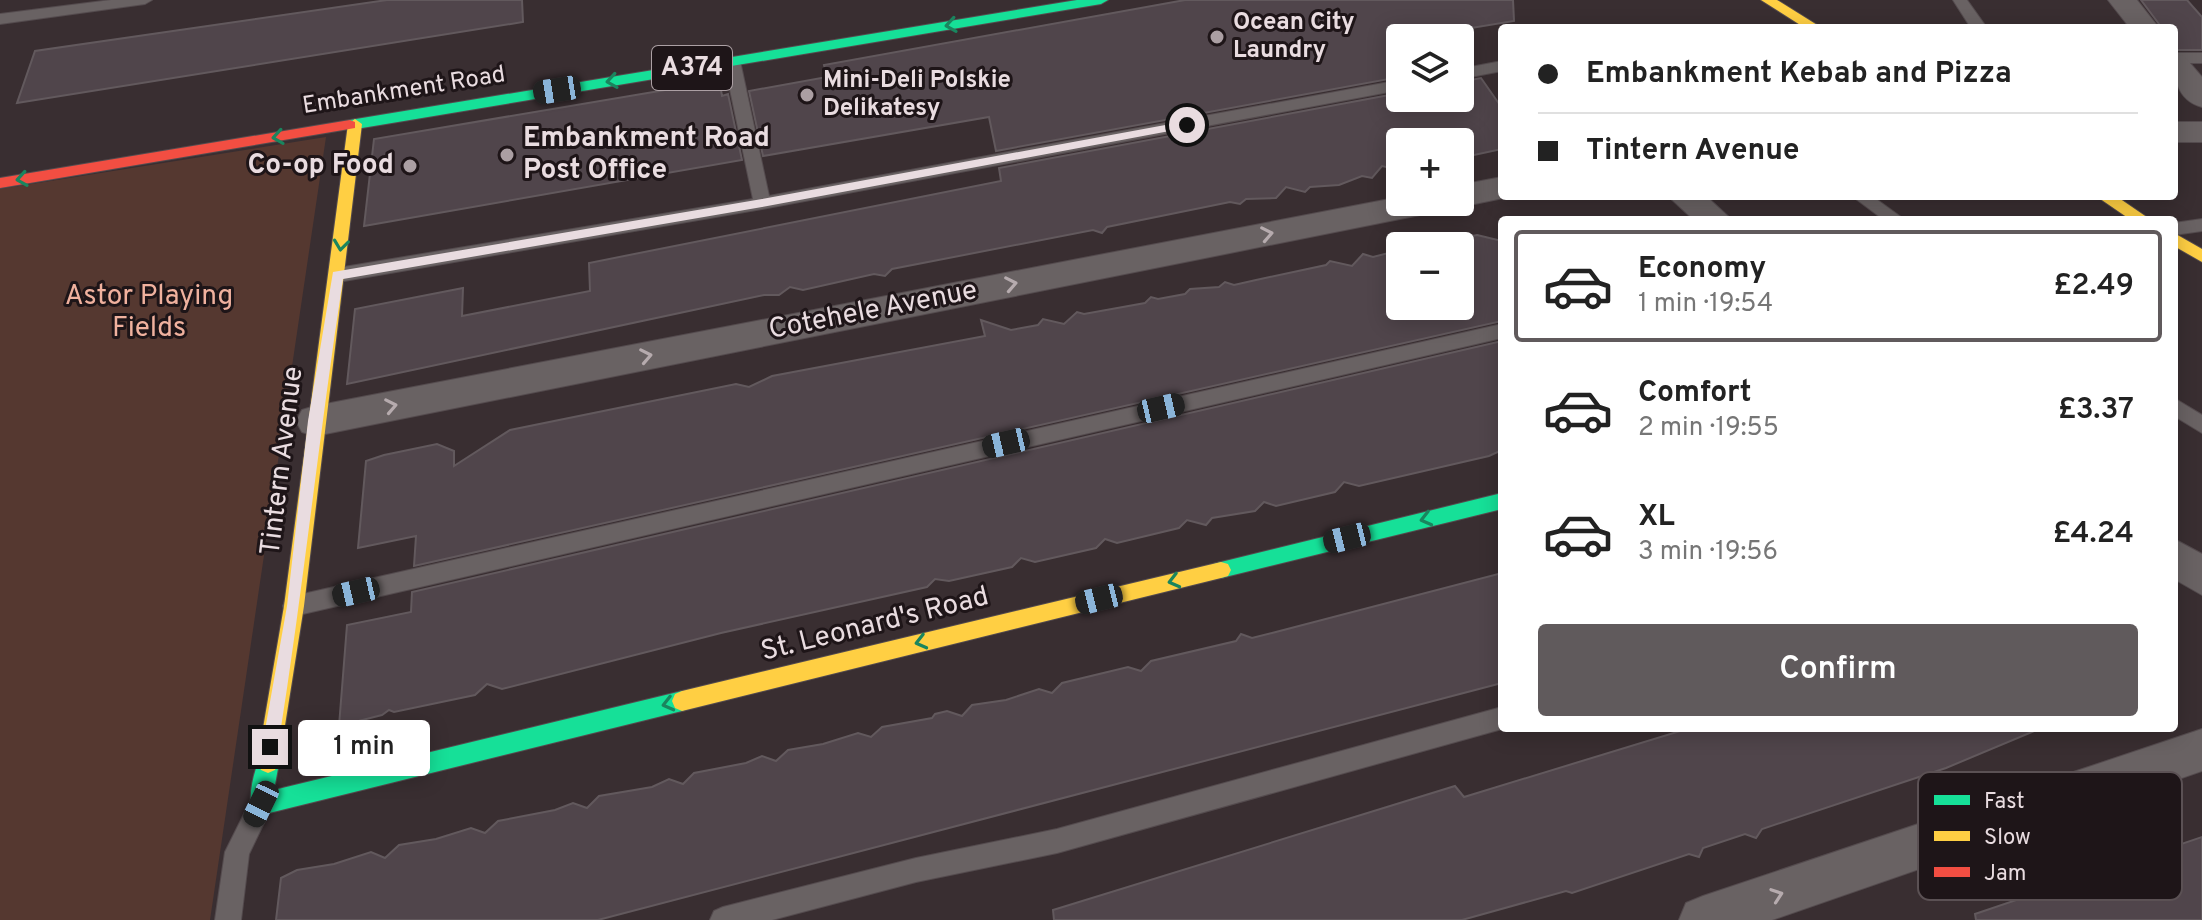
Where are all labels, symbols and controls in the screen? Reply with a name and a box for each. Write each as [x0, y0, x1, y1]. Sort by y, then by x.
place label: Ocean City Laundry [1233, 8, 1355, 66]
one-way arrow [944, 15, 958, 32]
map controls [1386, 24, 1474, 320]
button: layers [1386, 24, 1474, 112]
marker: Ocean City Laundry [1208, 28, 1226, 46]
road number: A374 [652, 46, 732, 90]
text: Embankment Kebab and Pizza [1586, 56, 2012, 93]
street label: Embankment Road [300, 60, 508, 122]
place label: Mini-Deli Polskie Delikatesy [823, 66, 1011, 124]
one-way arrow [605, 72, 619, 89]
car [531, 74, 583, 106]
marker: Mini-Deli Polskie Delikatesy [798, 86, 816, 104]
route start [1169, 107, 1205, 143]
place label: Embankment Road Post Office [523, 121, 770, 189]
one-way arrow [271, 127, 285, 144]
button: + [1386, 128, 1474, 216]
text: Tintern Avenue [1586, 133, 1799, 170]
marker: Embankment Road Post Office [498, 146, 516, 164]
place label: Co-op Food [247, 148, 394, 184]
marker: Co-op Food [401, 157, 419, 175]
one-way arrow [15, 170, 28, 187]
one-way arrow [1259, 226, 1273, 243]
button: − [1386, 232, 1474, 320]
one-way arrow [333, 239, 350, 252]
icon: car [1542, 250, 1614, 322]
text: Economy [1638, 251, 1766, 288]
text: £2.49 [2053, 268, 2134, 305]
street label: Cotehele Avenue [766, 273, 980, 349]
one-way arrow [1004, 276, 1018, 293]
park label: Astor Playing Fields [65, 279, 233, 347]
text: 1 min · 19:54 [1638, 288, 1773, 321]
one-way arrow [640, 348, 653, 365]
street label: Tintern Avenue [254, 365, 312, 557]
icon: car [1542, 374, 1614, 446]
text: Comfort [1638, 375, 1751, 412]
car [1135, 391, 1187, 425]
text: £3.37 [2058, 392, 2134, 429]
one-way arrow [385, 398, 398, 415]
text: 2 min · 19:55 [1638, 412, 1779, 445]
car [980, 426, 1032, 460]
icon: car [1542, 498, 1614, 570]
text: XL [1638, 499, 1675, 536]
one-way arrow [1420, 510, 1434, 527]
text: £4.24 [2053, 516, 2134, 553]
car [1321, 521, 1373, 555]
text: 3 min · 19:56 [1638, 536, 1778, 569]
one-way arrow [1167, 571, 1181, 588]
car [330, 575, 382, 609]
street label: St. Leonard's Road [757, 579, 993, 671]
car [1073, 582, 1125, 616]
button: Confirm [1538, 624, 2138, 716]
one-way arrow [915, 633, 928, 650]
one-way arrow [662, 695, 676, 712]
callout: 1 min [298, 719, 430, 775]
route end [252, 729, 288, 765]
text: 1 min [333, 731, 395, 764]
legend [1918, 772, 2182, 900]
car [240, 777, 282, 831]
text: Fast [1984, 789, 2025, 816]
text: Slow [1984, 825, 2031, 852]
text: Jam [1984, 861, 2027, 888]
one-way arrow [1769, 888, 1783, 904]

